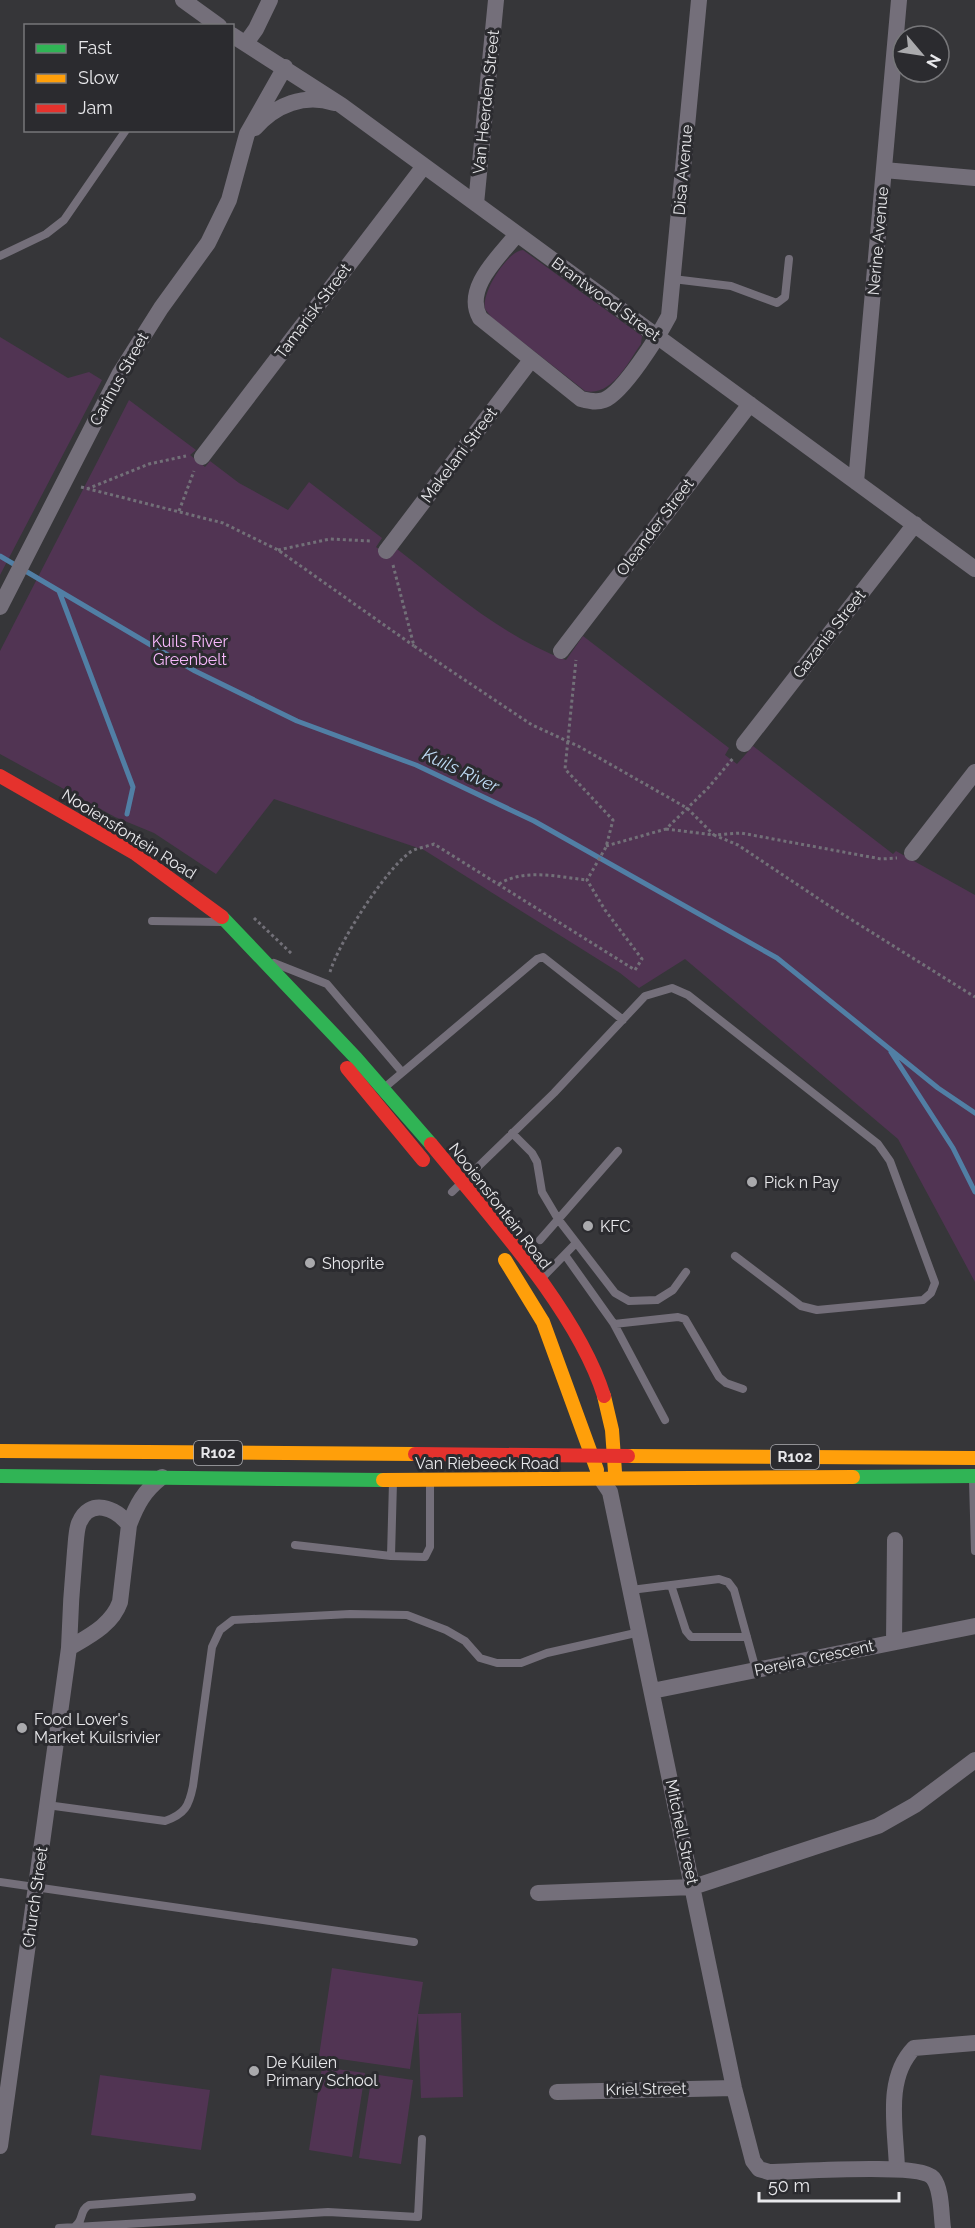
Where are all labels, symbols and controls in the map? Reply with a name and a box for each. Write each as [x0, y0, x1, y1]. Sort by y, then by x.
legend [24, 24, 234, 132]
north arrow [891, 24, 951, 84]
street label: Van Heerden Street [469, 28, 503, 175]
text: Fast [78, 37, 112, 58]
text: N [922, 51, 945, 71]
text: Slow [78, 67, 119, 88]
text: Jam [78, 97, 113, 118]
street label: Disa Avenue [670, 124, 696, 216]
street label: Nerine Avenue [864, 186, 892, 296]
street label: Brantwood Street [548, 253, 665, 345]
street label: Tamarisk Street [271, 259, 355, 362]
street label: Carinus Street [86, 328, 153, 429]
street label: Makelani Street [417, 403, 501, 506]
street label: Oleander Street [612, 474, 698, 579]
street label: Gazania Street [789, 586, 870, 682]
park label: Kuils River Greenbelt [152, 632, 229, 669]
water label: Kuils River [419, 743, 503, 797]
street label: Nooiensfontein Road [58, 785, 200, 883]
street label: Nooiensfontein Road [445, 1139, 555, 1273]
place label: Pick n Pay [764, 1173, 840, 1192]
marker: Pick n Pay [745, 1175, 759, 1189]
place label: KFC [600, 1217, 630, 1236]
marker: KFC [581, 1219, 595, 1233]
place label: Shoprite [322, 1254, 384, 1273]
marker: Shoprite [303, 1256, 317, 1270]
road number: R102 [194, 1441, 242, 1465]
road number: R102 [771, 1445, 819, 1469]
street label: Van Riebeeck Road [415, 1454, 559, 1473]
street label: Pereira Crescent [752, 1636, 876, 1680]
place label: Food Lover's Market Kuilsrivier [34, 1710, 161, 1747]
marker: Food Lover's Market Kuilsrivier [15, 1721, 29, 1735]
street label: Mitchell Street [662, 1778, 703, 1887]
street label: Church Street [19, 1845, 52, 1949]
place label: De Kuilen Primary School [266, 2053, 378, 2090]
marker: De Kuilen Primary School [247, 2064, 261, 2078]
street label: Kriel Street [605, 2079, 687, 2099]
scale bar [759, 2165, 898, 2203]
text: 50 m [768, 2175, 810, 2196]

